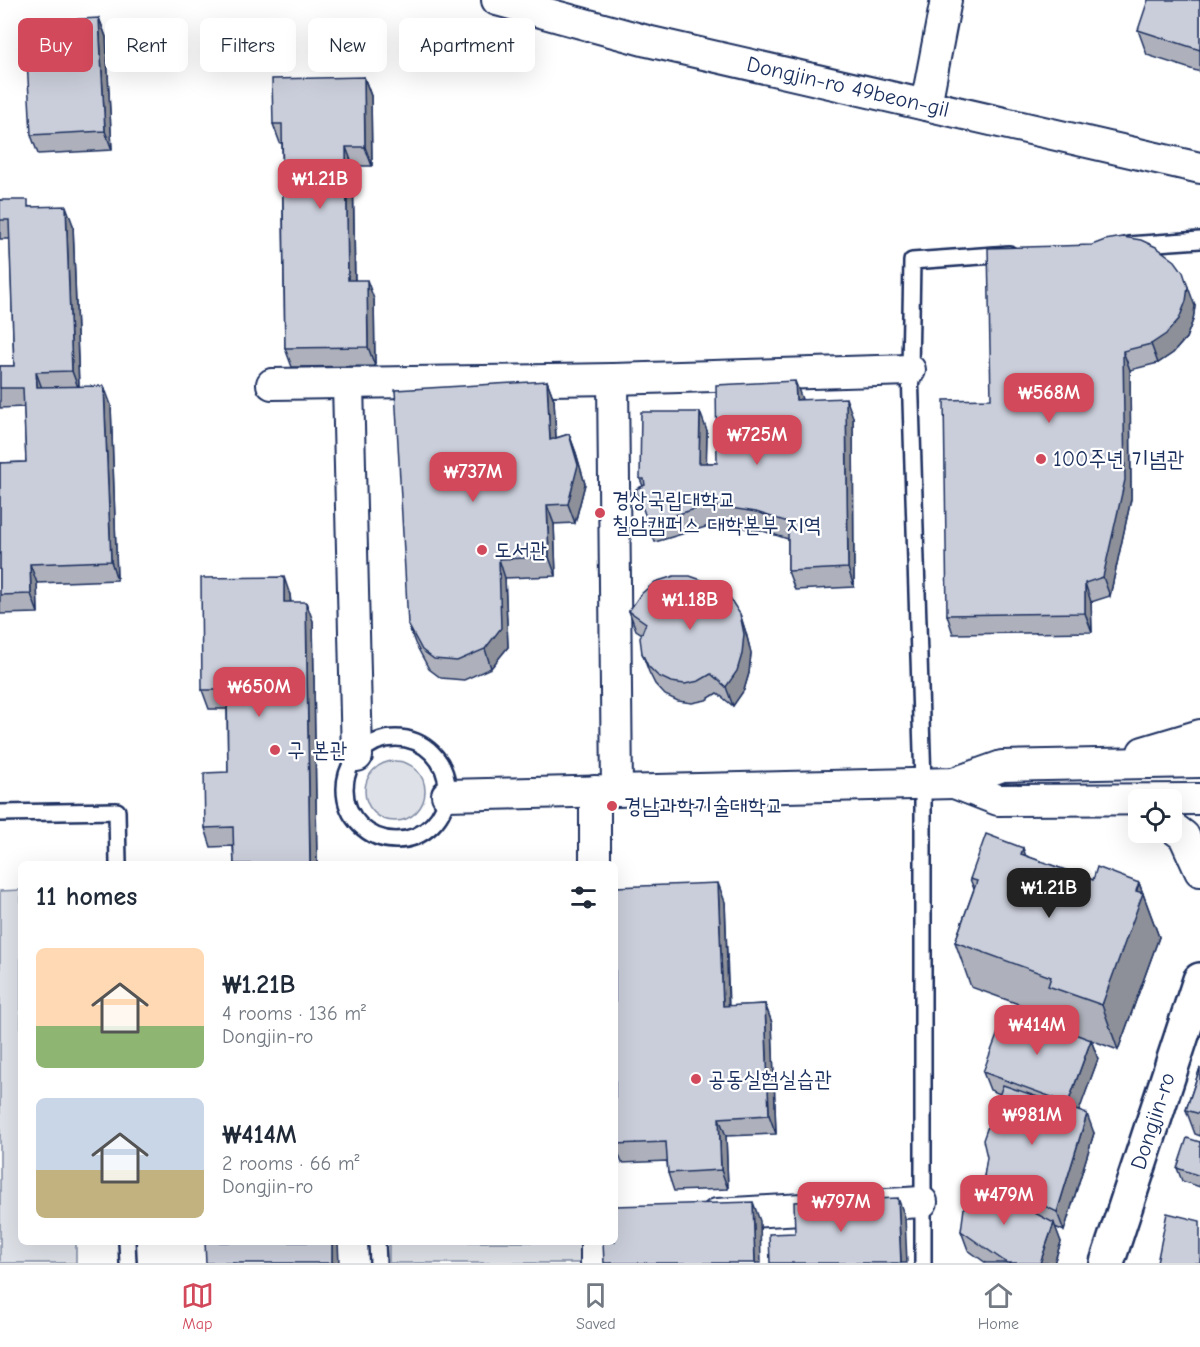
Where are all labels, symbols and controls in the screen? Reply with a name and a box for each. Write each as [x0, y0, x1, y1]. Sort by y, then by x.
chip: Buy [18, 18, 93, 72]
chip: Rent [105, 18, 188, 72]
chip: Filters [200, 18, 296, 72]
chip: New [308, 18, 387, 72]
chip: Apartment [399, 18, 535, 72]
street label: Dongjin-ro 49beon-gil [744, 51, 952, 123]
pin: ₩1.21B [271, 159, 369, 210]
text: ₩1.21B [292, 167, 348, 190]
pin: ₩568M [1007, 373, 1091, 424]
text: ₩568M [1018, 381, 1080, 404]
pin: ₩725M [715, 415, 799, 466]
text: ₩725M [727, 423, 787, 446]
place label: 100주년 기념관 [1053, 446, 1184, 472]
pin: ₩737M [431, 452, 515, 503]
marker: 100주년 기념관 [1034, 452, 1048, 466]
text: ₩737M [444, 460, 502, 483]
place label: 경상국립대학교 칠암캠퍼스 대학본부 지역 [612, 487, 821, 538]
marker: 경상국립대학교 칠암캠퍼스 대학본부 지역 [593, 506, 607, 520]
place label: 도서관 [494, 537, 547, 563]
marker: 도서관 [475, 543, 489, 557]
pin: ₩1.18B [641, 580, 739, 631]
text: ₩1.18B [662, 588, 718, 611]
pin: ₩650M [217, 667, 301, 718]
text: ₩650M [227, 675, 291, 698]
place label: 구 본관 [287, 737, 347, 763]
marker: 구 본관 [268, 743, 282, 757]
map controls [1128, 789, 1182, 843]
button: locate [1128, 789, 1182, 843]
place label: 경남과학기술대학교 [624, 793, 783, 819]
marker: 경남과학기술대학교 [605, 799, 619, 813]
pin: ₩1.21B [1000, 868, 1098, 919]
text: ₩1.21B [1021, 876, 1077, 899]
icon: filters [567, 881, 600, 914]
text: 11 homes [36, 882, 137, 912]
text: ₩1.21B [222, 970, 295, 1000]
icon: home [84, 972, 156, 1044]
text: 4 rooms · 136 m² [222, 1002, 366, 1025]
pin: ₩414M [995, 1005, 1079, 1056]
text: ₩414M [1008, 1013, 1066, 1036]
text: Dongjin-ro [222, 1025, 313, 1048]
place label: 공동실험실습관 [708, 1066, 832, 1092]
street label: Dongjin-ro [1125, 1069, 1181, 1173]
marker: 공동실험실습관 [689, 1072, 703, 1086]
pin: ₩981M [990, 1095, 1074, 1146]
text: ₩981M [1002, 1103, 1062, 1126]
text: ₩414M [222, 1120, 297, 1150]
icon: home [84, 1122, 156, 1194]
text: 2 rooms · 66 m² [222, 1152, 360, 1175]
text: Dongjin-ro [222, 1175, 313, 1198]
pin: ₩479M [962, 1175, 1046, 1226]
pin: ₩797M [799, 1182, 883, 1233]
text: ₩479M [974, 1183, 1034, 1206]
text: ₩797M [811, 1190, 871, 1213]
tab: Map [181, 1279, 214, 1333]
tab: Saved [576, 1279, 616, 1333]
tab: Home [978, 1279, 1019, 1333]

